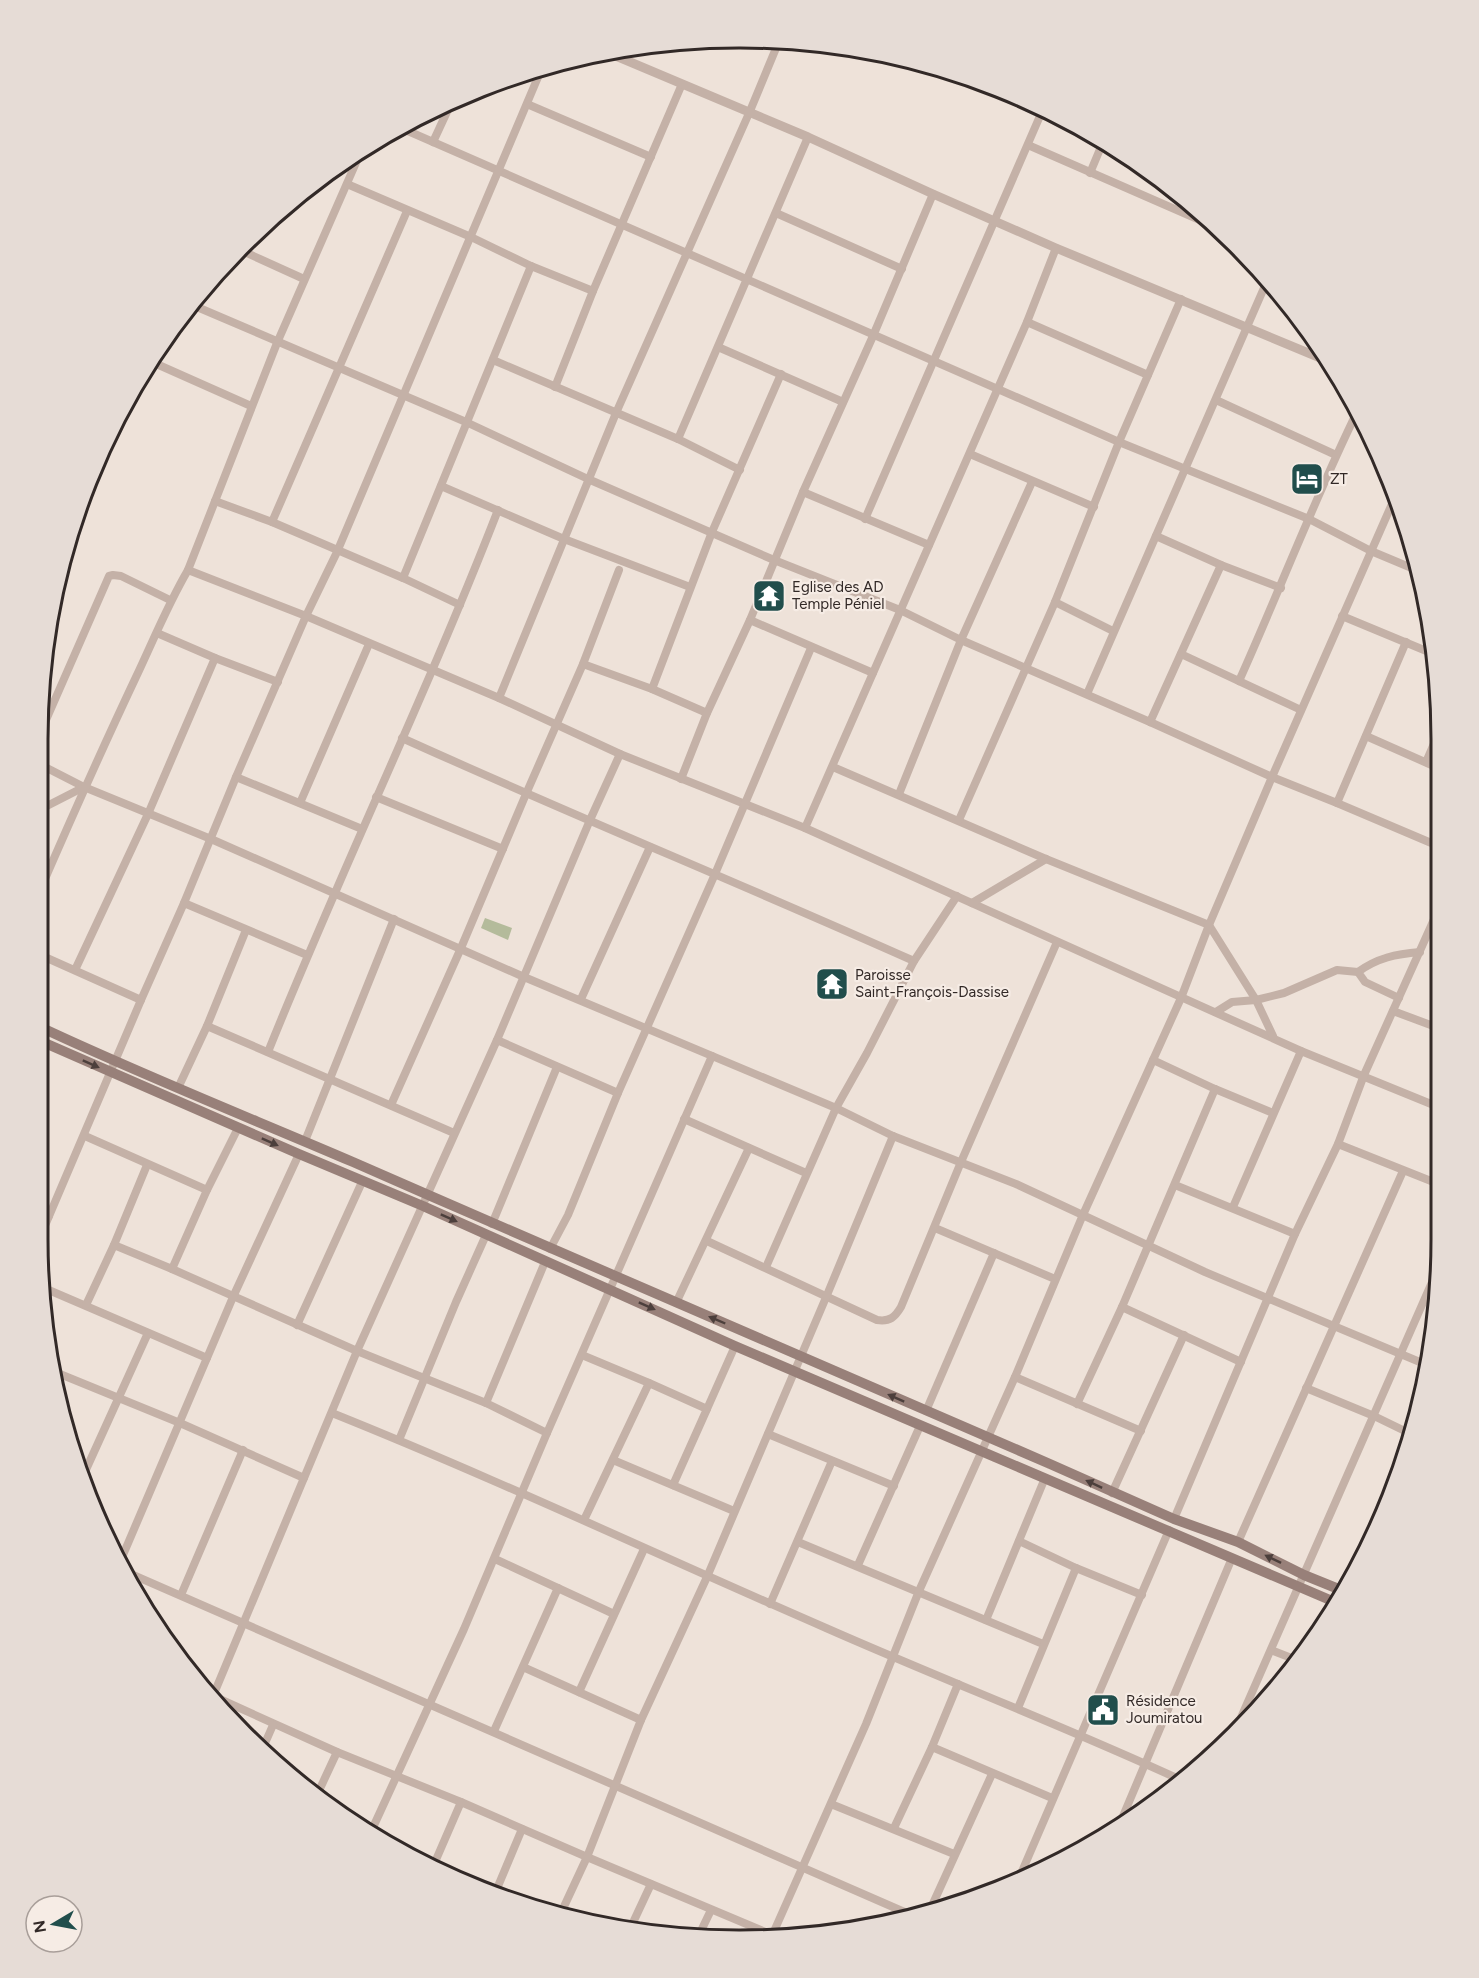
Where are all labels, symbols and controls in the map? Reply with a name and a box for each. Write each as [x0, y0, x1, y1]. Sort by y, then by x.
hotel icon: ZT [1289, 461, 1325, 497]
place label: ZT [1330, 470, 1349, 488]
temple icon: Eglise des AD Temple Péniel [751, 578, 787, 614]
place label: Eglise des AD Temple Péniel [792, 578, 884, 613]
temple icon: Paroisse Saint-François-Dassise [814, 966, 850, 1002]
place label: Paroisse Saint-François-Dassise [855, 966, 1009, 1001]
one-way arrow [83, 1059, 100, 1068]
one-way arrow [262, 1137, 279, 1146]
one-way arrow [441, 1214, 458, 1223]
one-way arrow [638, 1302, 655, 1311]
one-way arrow [707, 1315, 725, 1325]
one-way arrow [887, 1393, 904, 1402]
one-way arrow [1084, 1479, 1102, 1489]
one-way arrow [1265, 1555, 1282, 1564]
public building icon: Résidence Joumiratou [1085, 1692, 1121, 1728]
place label: Résidence Joumiratou [1126, 1692, 1202, 1727]
north arrow [24, 1894, 84, 1954]
text: N [29, 1919, 50, 1934]

